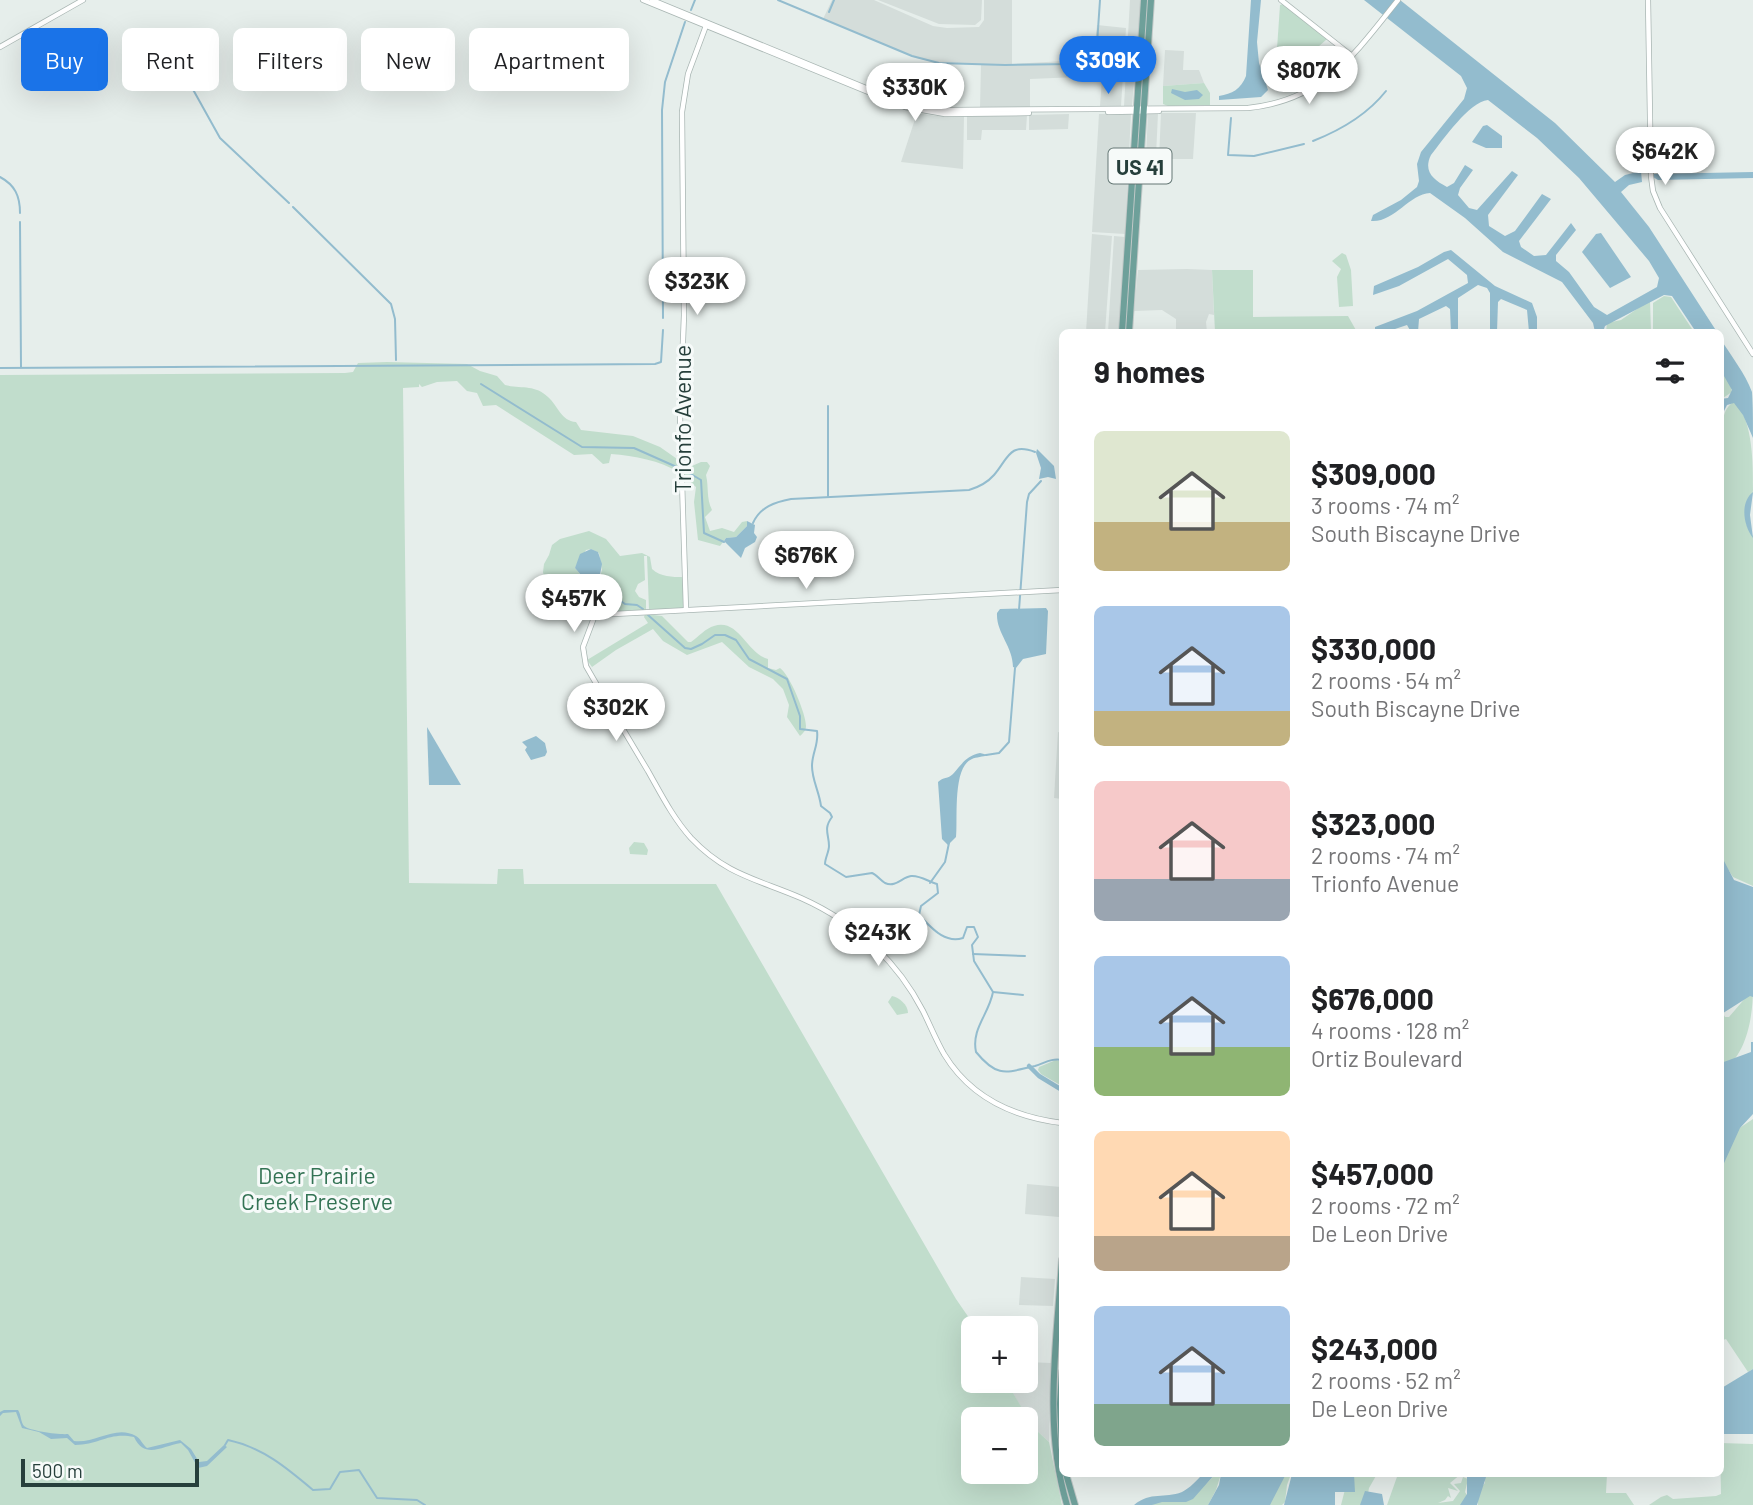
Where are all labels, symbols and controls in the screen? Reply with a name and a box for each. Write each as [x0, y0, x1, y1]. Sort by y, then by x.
chip: Buy [21, 28, 108, 91]
chip: Rent [122, 28, 219, 91]
chip: Filters [233, 28, 347, 91]
chip: New [361, 28, 455, 91]
chip: Apartment [469, 28, 629, 91]
pin: $309K [1059, 36, 1157, 96]
text: $309K [1075, 45, 1141, 73]
pin: $807K [1260, 46, 1358, 106]
text: $807K [1277, 55, 1341, 83]
pin: $330K [866, 64, 964, 123]
text: $330K [882, 72, 948, 100]
pin: $642K [1616, 128, 1714, 187]
text: $642K [1632, 136, 1698, 164]
road number: US 41 [1108, 148, 1172, 184]
pin: $323K [648, 258, 746, 317]
text: $323K [665, 266, 729, 294]
street label: Trionfo Avenue [668, 345, 696, 493]
icon: filters [1651, 352, 1689, 390]
text: 9 homes [1094, 353, 1205, 389]
text: $309,000 [1311, 455, 1436, 491]
icon: home [1150, 459, 1234, 543]
text: 3 rooms · 74 m² [1311, 491, 1460, 519]
text: South Biscayne Drive [1311, 519, 1521, 547]
pin: $676K [757, 532, 855, 591]
text: $676K [774, 540, 838, 568]
pin: $457K [525, 574, 623, 634]
text: $457K [541, 583, 607, 611]
text: $330,000 [1311, 630, 1436, 666]
icon: home [1150, 634, 1234, 718]
text: 2 rooms · 54 m² [1311, 666, 1461, 694]
pin: $302K [567, 684, 665, 743]
text: $302K [583, 692, 649, 720]
text: South Biscayne Drive [1311, 694, 1521, 722]
text: $323,000 [1311, 805, 1435, 841]
icon: home [1150, 809, 1234, 893]
text: 2 rooms · 74 m² [1311, 841, 1460, 869]
text: Trionfo Avenue [1311, 869, 1459, 897]
pin: $243K [829, 908, 927, 968]
text: $243K [845, 917, 911, 945]
text: $676,000 [1311, 980, 1434, 1016]
icon: home [1150, 984, 1234, 1068]
text: 4 rooms · 128 m² [1311, 1016, 1469, 1044]
text: Ortiz Boulevard [1311, 1044, 1463, 1072]
text: $457,000 [1311, 1155, 1434, 1191]
icon: home [1150, 1159, 1234, 1243]
park label: Deer Prairie Creek Preserve [241, 1161, 393, 1215]
text: 2 rooms · 72 m² [1311, 1191, 1460, 1219]
text: De Leon Drive [1311, 1219, 1448, 1247]
map controls [961, 1316, 1038, 1484]
button: + [961, 1316, 1038, 1393]
text: $243,000 [1311, 1330, 1438, 1366]
icon: home [1150, 1334, 1234, 1418]
text: 2 rooms · 52 m² [1311, 1366, 1461, 1394]
text: De Leon Drive [1311, 1394, 1448, 1422]
button: − [961, 1407, 1038, 1484]
scale bar [21, 1456, 200, 1488]
text: 500 m [32, 1459, 83, 1482]

